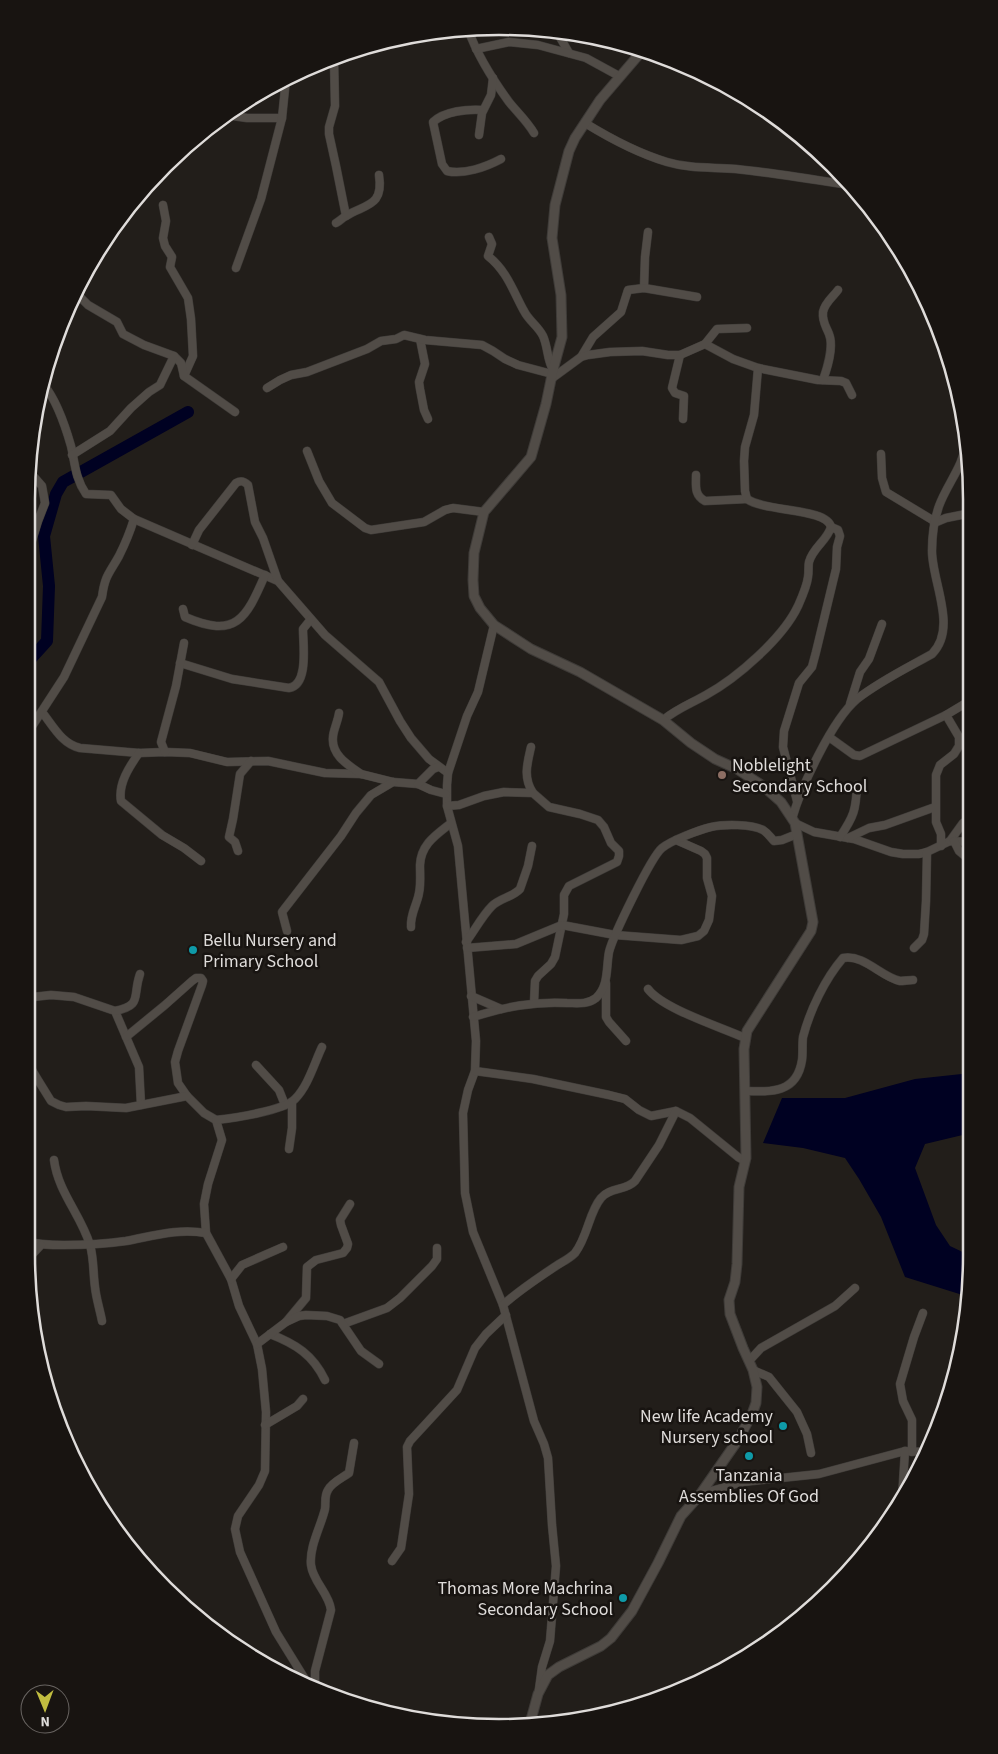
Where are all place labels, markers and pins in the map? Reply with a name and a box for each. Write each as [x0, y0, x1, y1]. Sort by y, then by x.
place label: Noblelight Secondary School [732, 753, 867, 799]
marker: Noblelight Secondary School [716, 769, 728, 781]
place label: Bellu Nursery and Primary School [203, 928, 337, 974]
marker: Bellu Nursery and Primary School [187, 944, 199, 956]
place label: New life Academy Nursery school [640, 1404, 774, 1450]
marker: New life Academy Nursery school [777, 1420, 789, 1432]
marker: Tanzania Assemblies Of God [743, 1450, 755, 1462]
place label: Tanzania Assemblies Of God [679, 1463, 819, 1509]
place label: Thomas More Machrina Secondary School [437, 1576, 613, 1622]
marker: Thomas More Machrina Secondary School [617, 1592, 629, 1604]

